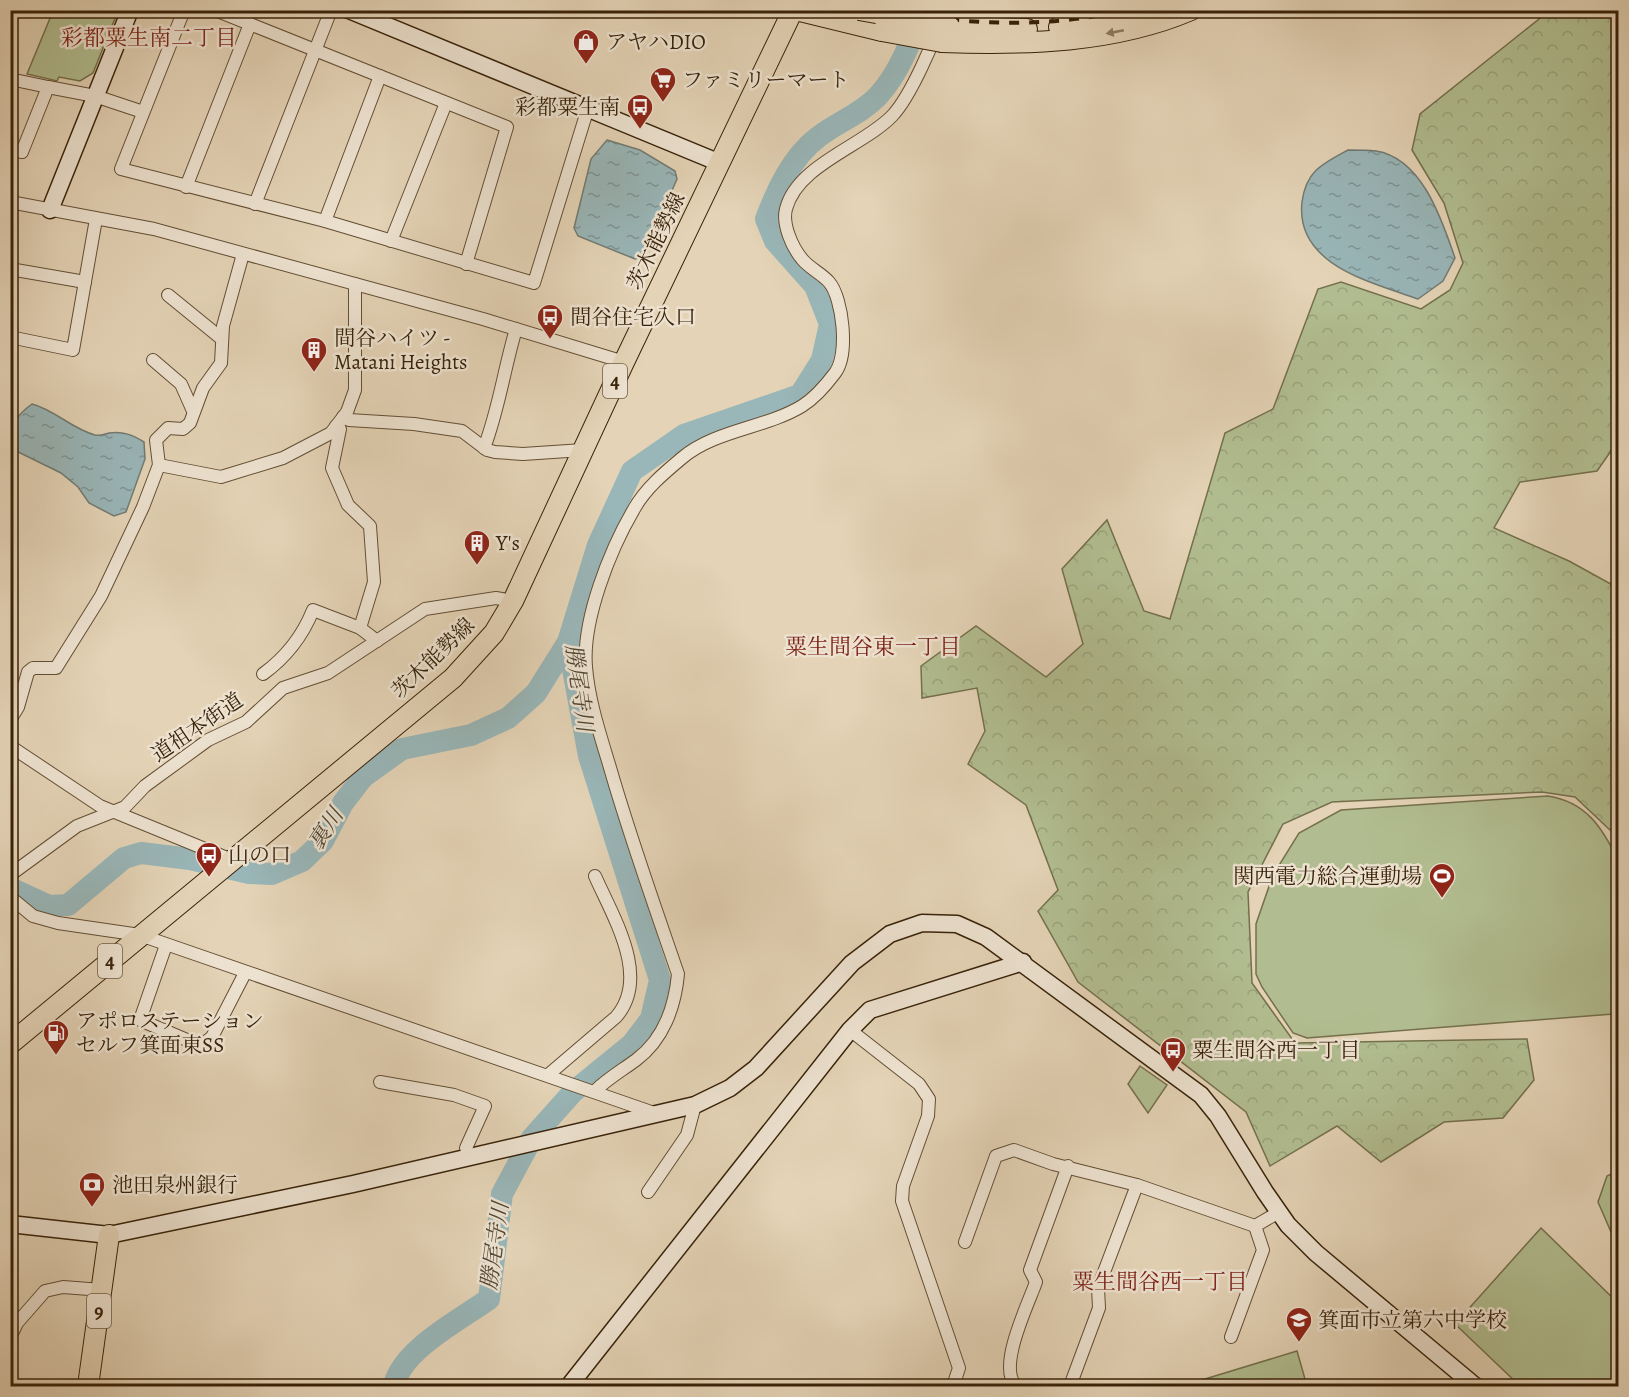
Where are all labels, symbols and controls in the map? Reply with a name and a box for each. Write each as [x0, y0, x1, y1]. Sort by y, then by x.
district label: 彩都粟生南二丁目 [61, 23, 237, 53]
shop icon: アヤハDIO [571, 27, 601, 65]
place label: アヤハDIO [606, 28, 706, 56]
one-way arrow [1105, 28, 1124, 37]
supermarket icon: ファミリーマート [648, 65, 678, 103]
place label: ファミリーマート [682, 66, 850, 94]
bus stop icon: 彩都粟生南 [625, 92, 655, 130]
place label: 彩都粟生南 [515, 93, 620, 121]
street label: 茨木能勢線 [620, 188, 692, 294]
bus stop icon: 間谷住宅入口 [535, 302, 565, 340]
place label: 間谷住宅入口 [570, 303, 696, 331]
place label: 間谷ハイツ - Matani Heights [334, 324, 468, 376]
building icon: 間谷ハイツ - Matani Heights [299, 335, 329, 373]
road number: 4 [603, 364, 627, 398]
building icon: Y's [462, 528, 492, 566]
place label: Y's [495, 529, 520, 557]
street label: 茨木能勢線 [386, 611, 480, 705]
district label: 粟生間谷東一丁目 [785, 632, 961, 662]
water label: 勝尾寺川 [558, 642, 600, 736]
street label: 道祖本街道 [146, 686, 248, 768]
water label: 裏川 [301, 801, 352, 856]
bus stop icon: 山の口 [194, 840, 224, 878]
place label: 山の口 [228, 841, 291, 869]
sports icon: 関西電力総合運動場 [1427, 861, 1457, 899]
place label: 関西電力総合運動場 [1233, 862, 1422, 890]
road number: 4 [98, 944, 122, 978]
place label: アポロステーション セルフ箕面東SS [76, 1007, 264, 1059]
fuel station icon: アポロステーション セルフ箕面東SS [41, 1018, 71, 1056]
bus stop icon: 粟生間谷西一丁目 [1158, 1035, 1188, 1073]
place label: 粟生間谷西一丁目 [1192, 1036, 1360, 1064]
bank icon: 池田泉州銀行 [77, 1170, 107, 1208]
place label: 池田泉州銀行 [112, 1171, 238, 1199]
water label: 勝尾寺川 [474, 1198, 516, 1292]
district label: 粟生間谷西一丁目 [1072, 1267, 1248, 1297]
road number: 9 [87, 1294, 111, 1328]
school or university icon: 箕面市立第六中学校 [1284, 1305, 1314, 1343]
place label: 箕面市立第六中学校 [1318, 1306, 1507, 1334]

